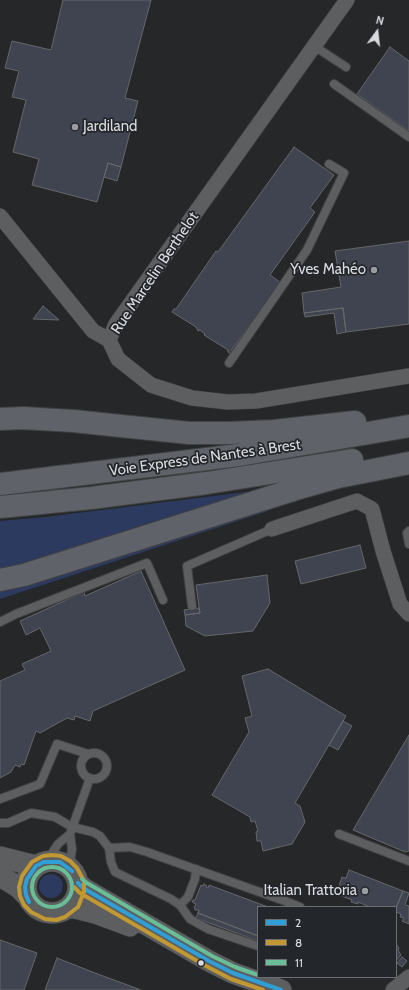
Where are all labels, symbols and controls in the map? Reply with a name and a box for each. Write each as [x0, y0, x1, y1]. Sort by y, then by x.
north arrow [357, 12, 397, 52]
text: N [375, 13, 386, 28]
place label: Jardiland [83, 118, 137, 136]
marker: Jardiland [70, 122, 80, 132]
street label: Rue Marcelin Berthelot [107, 209, 203, 337]
place label: Yves Mahéo [290, 261, 366, 279]
marker: Yves Mahéo [369, 265, 379, 275]
street label: Voie Express de Nantes à Brest [108, 436, 302, 480]
place label: Italian Trattoria [264, 882, 357, 900]
marker: Italian Trattoria [360, 886, 370, 896]
legend [257, 906, 397, 978]
text: 2 [295, 915, 301, 930]
text: 8 [295, 935, 302, 950]
text: 11 [295, 955, 303, 970]
unlabelled marker [196, 958, 206, 968]

